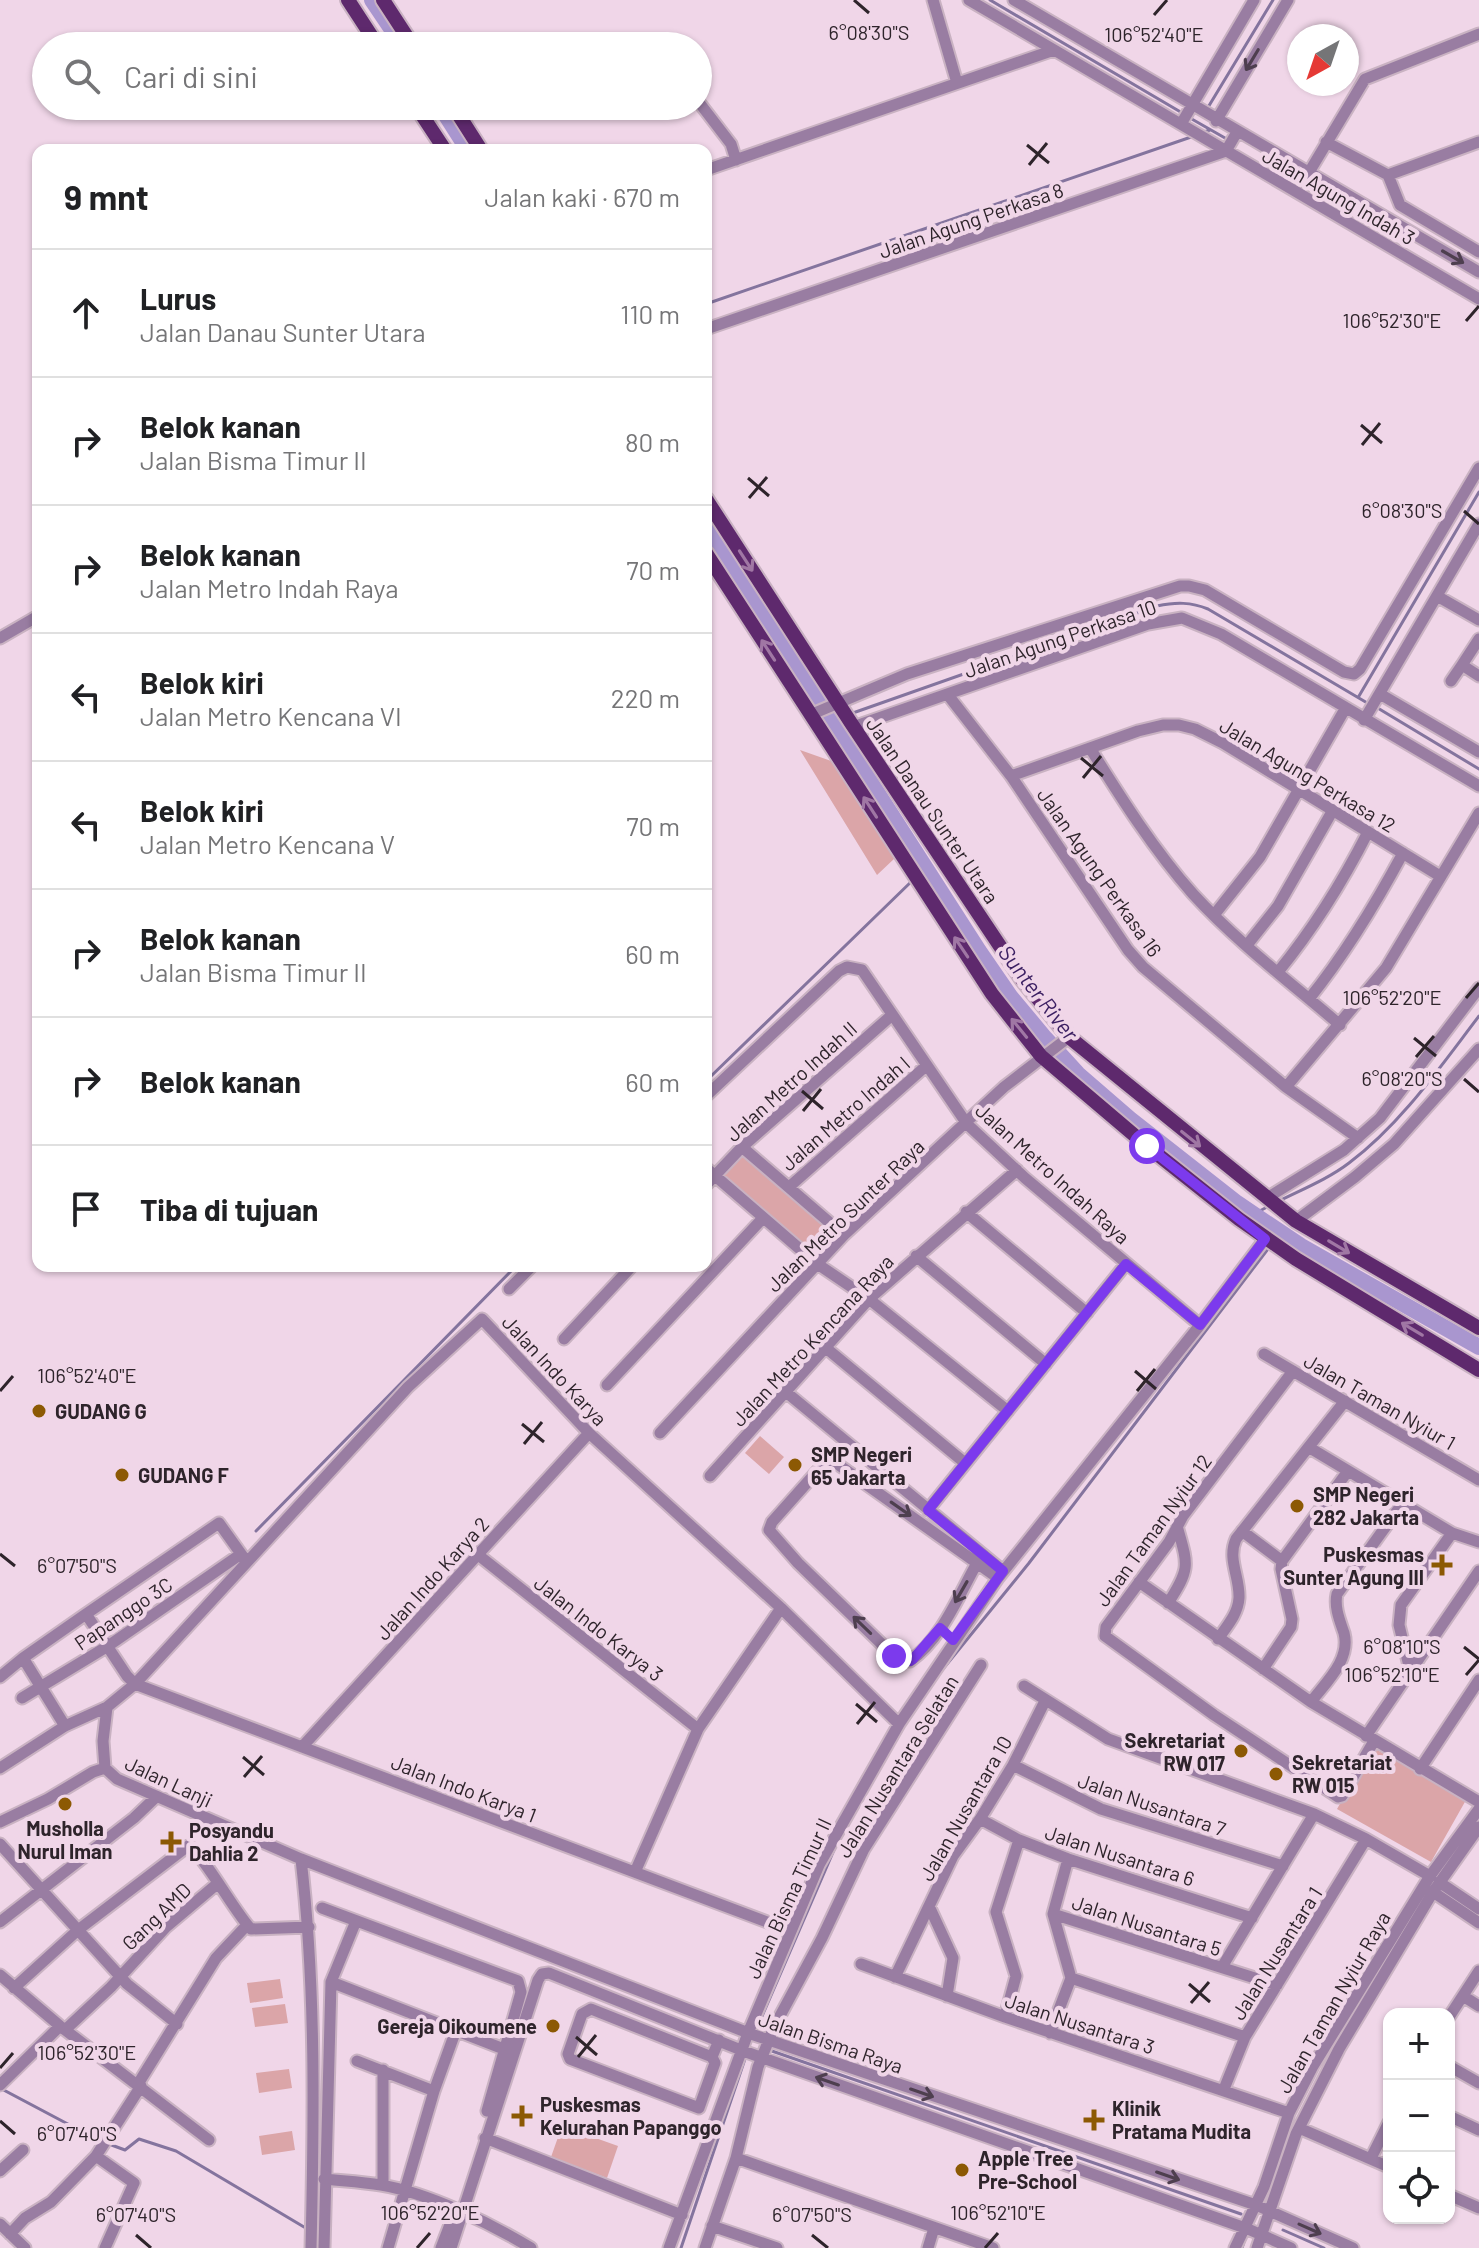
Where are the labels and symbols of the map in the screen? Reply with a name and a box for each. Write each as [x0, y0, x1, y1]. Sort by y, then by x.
text: 6°08'30"S [829, 20, 909, 44]
text: 106°52'40"E [1104, 22, 1204, 46]
north arrow [1287, 24, 1359, 96]
one-way arrow [1244, 48, 1260, 71]
street label: Jalan Agung Indah 3 [1259, 143, 1419, 249]
street label: Jalan Agung Perkasa 8 [876, 177, 1066, 263]
one-way arrow [1441, 250, 1465, 265]
text: 106°52'30"E [1343, 308, 1441, 332]
text: 6°08'30"S [1362, 498, 1442, 522]
one-way arrow [738, 549, 754, 572]
street label: Jalan Agung Perkasa 10 [961, 594, 1159, 682]
one-way arrow [760, 639, 776, 661]
street label: Jalan Danau Sunter Utara [862, 712, 1004, 908]
street label: Jalan Agung Perkasa 12 [1216, 713, 1400, 837]
street label: Jalan Agung Perkasa 16 [1033, 783, 1167, 961]
one-way arrow [861, 796, 877, 819]
one-way arrow [953, 936, 969, 959]
water label: Sunter River [994, 939, 1085, 1046]
text: 106°52'20"E [1342, 985, 1442, 1009]
street label: Jalan Metro Indah II [721, 1016, 861, 1146]
one-way arrow [1010, 1018, 1028, 1039]
street label: Jalan Metro Indah I [776, 1051, 914, 1175]
text: 6°08'20"S [1361, 1066, 1443, 1090]
street label: Jalan Metro Indah Raya [971, 1098, 1135, 1248]
route start [1129, 1128, 1165, 1164]
one-way arrow [1180, 1130, 1201, 1148]
street label: Jalan Metro Sunter Raya [761, 1134, 929, 1296]
one-way arrow [1327, 1239, 1350, 1255]
street label: Jalan Metro Kencana Raya [726, 1249, 898, 1431]
street label: Jalan Indo Karya [498, 1310, 612, 1430]
one-way arrow [1401, 1321, 1424, 1337]
street label: Jalan Taman Nyiur 1 [1300, 1348, 1460, 1454]
text: 106°52'40"E [37, 1363, 137, 1387]
place label: GUDANG G [55, 1399, 147, 1423]
marker: GUDANG G [30, 1402, 48, 1420]
place label: SMP Negeri 65 Jakarta [811, 1442, 912, 1489]
street label: Jalan Taman Nyiur 12 [1090, 1449, 1216, 1611]
marker: SMP Negeri 65 Jakarta [786, 1456, 804, 1474]
place label: GUDANG F [138, 1463, 229, 1487]
marker: GUDANG F [113, 1466, 131, 1484]
place label: SMP Negeri 282 Jakarta [1313, 1482, 1419, 1529]
marker: SMP Negeri 282 Jakarta [1288, 1497, 1306, 1515]
one-way arrow [890, 1501, 912, 1517]
street label: Jalan Indo Karya 2 [370, 1512, 494, 1644]
place label: Puskesmas Sunter Agung III [1283, 1542, 1424, 1589]
text: 6°07'50"S [37, 1553, 117, 1577]
marker: Puskesmas Sunter Agung III [1431, 1554, 1453, 1576]
street label: Jalan Indo Karya 3 [530, 1570, 668, 1686]
street label: Papanggo 3C [70, 1572, 176, 1654]
one-way arrow [953, 1580, 969, 1603]
one-way arrow [852, 1615, 872, 1634]
text: 6°08'10"S [1363, 1634, 1441, 1658]
route end [876, 1638, 912, 1674]
text: 106°52'10"E [1344, 1662, 1440, 1686]
street label: Jalan Nusantara Selatan [831, 1670, 963, 1862]
place label: Sekretariat RW 017 [1125, 1728, 1225, 1775]
street label: Jalan Nusantara 10 [914, 1731, 1016, 1885]
marker: Sekretariat RW 017 [1232, 1742, 1250, 1760]
street label: Jalan Indo Karya 1 [388, 1749, 540, 1827]
street label: Jalan Lanji [121, 1750, 217, 1812]
place label: Sekretariat RW 015 [1292, 1750, 1392, 1797]
marker: Sekretariat RW 015 [1267, 1765, 1285, 1783]
street label: Jalan Nusantara 7 [1075, 1767, 1230, 1841]
marker: Musholla Nurul Iman [56, 1795, 74, 1813]
street label: Jalan Bisma Timur II [740, 1814, 836, 1982]
place label: Musholla Nurul Iman [17, 1816, 113, 1863]
place label: Posyandu Dahlia 2 [189, 1818, 274, 1865]
street label: Jalan Nusantara 6 [1042, 1820, 1198, 1890]
marker: Posyandu Dahlia 2 [160, 1831, 182, 1853]
street label: Gang AMD [117, 1877, 195, 1955]
street label: Jalan Nusantara 1 [1225, 1882, 1327, 2024]
street label: Jalan Nusantara 5 [1069, 1890, 1225, 1960]
street label: Jalan Taman Nyiur Raya [1271, 1907, 1395, 2097]
street label: Jalan Nusantara 3 [1002, 1988, 1158, 2058]
street label: Jalan Bisma Raya [756, 2006, 906, 2078]
place label: Gereja Oikoumene [377, 2014, 537, 2038]
marker: Gereja Oikoumene [544, 2017, 562, 2035]
text: 106°52'30"E [38, 2040, 136, 2064]
one-way arrow [815, 2072, 840, 2087]
one-way arrow [909, 2086, 934, 2101]
place label: Puskesmas Kelurahan Papanggo [540, 2092, 722, 2139]
place label: Klinik Pratama Mudita [1112, 2096, 1251, 2143]
marker: Puskesmas Kelurahan Papanggo [511, 2105, 533, 2127]
marker: Klinik Pratama Mudita [1083, 2109, 1105, 2131]
text: 6°07'40"S [37, 2121, 117, 2145]
place label: Apple Tree Pre-School [978, 2146, 1077, 2193]
marker: Apple Tree Pre-School [953, 2161, 971, 2179]
one-way arrow [1155, 2169, 1180, 2184]
text: 106°52'20"E [380, 2200, 480, 2224]
text: 106°52'10"E [950, 2200, 1046, 2224]
text: 6°07'40"S [96, 2202, 176, 2226]
text: 6°07'50"S [772, 2202, 852, 2226]
one-way arrow [1298, 2222, 1322, 2237]

